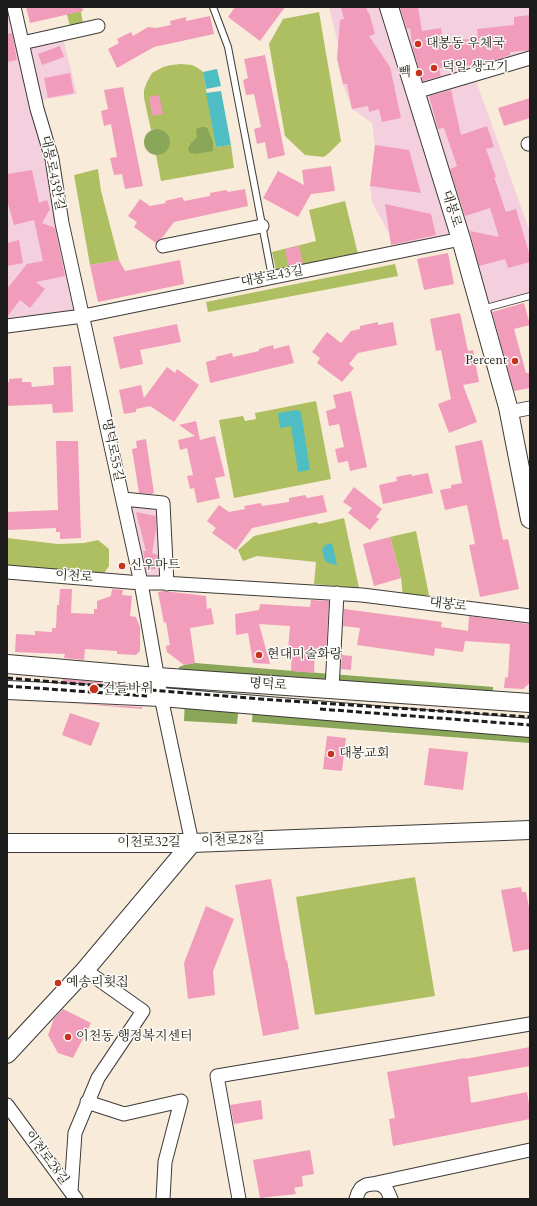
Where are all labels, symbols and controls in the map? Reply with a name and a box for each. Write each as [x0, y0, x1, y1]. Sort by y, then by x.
place label: 대봉동 우체국 [426, 36, 505, 52]
marker: 대봉동 우체국 [413, 39, 423, 49]
place label: 덕일 생고기 [442, 60, 508, 76]
marker: 덕일 생고기 [429, 63, 439, 73]
place label: 빽 [398, 65, 411, 81]
marker: 빽 [414, 68, 424, 78]
street label: 대봉로43안길 [36, 134, 68, 212]
street label: 대봉로 [438, 189, 464, 229]
street label: 대봉로43길 [239, 263, 305, 291]
place label: Percent [465, 353, 507, 369]
marker: Percent [510, 356, 520, 366]
street label: 명덕로55길 [98, 417, 126, 483]
place label: 신우마트 [130, 558, 180, 574]
marker: 신우마트 [117, 561, 127, 571]
street label: 이천로 [55, 568, 93, 586]
street label: 대봉로 [428, 595, 468, 615]
place label: 현대미술화랑 [267, 647, 342, 663]
marker: 현대미술화랑 [254, 650, 264, 660]
street label: 명덕로 [249, 676, 287, 694]
place label: 건들바위 [103, 681, 153, 697]
marker: 건들바위 [88, 683, 100, 695]
place label: 대봉교회 [339, 746, 389, 762]
marker: 대봉교회 [326, 749, 336, 759]
street label: 이천로28길 [201, 832, 265, 850]
street label: 이천로32길 [117, 835, 181, 851]
place label: 예송리횟집 [66, 975, 129, 991]
marker: 예송리횟집 [53, 978, 63, 988]
place label: 이천동 행정복지센터 [76, 1029, 193, 1045]
marker: 이천동 행정복지센터 [63, 1032, 73, 1042]
street label: 이천로28길 [21, 1128, 71, 1188]

